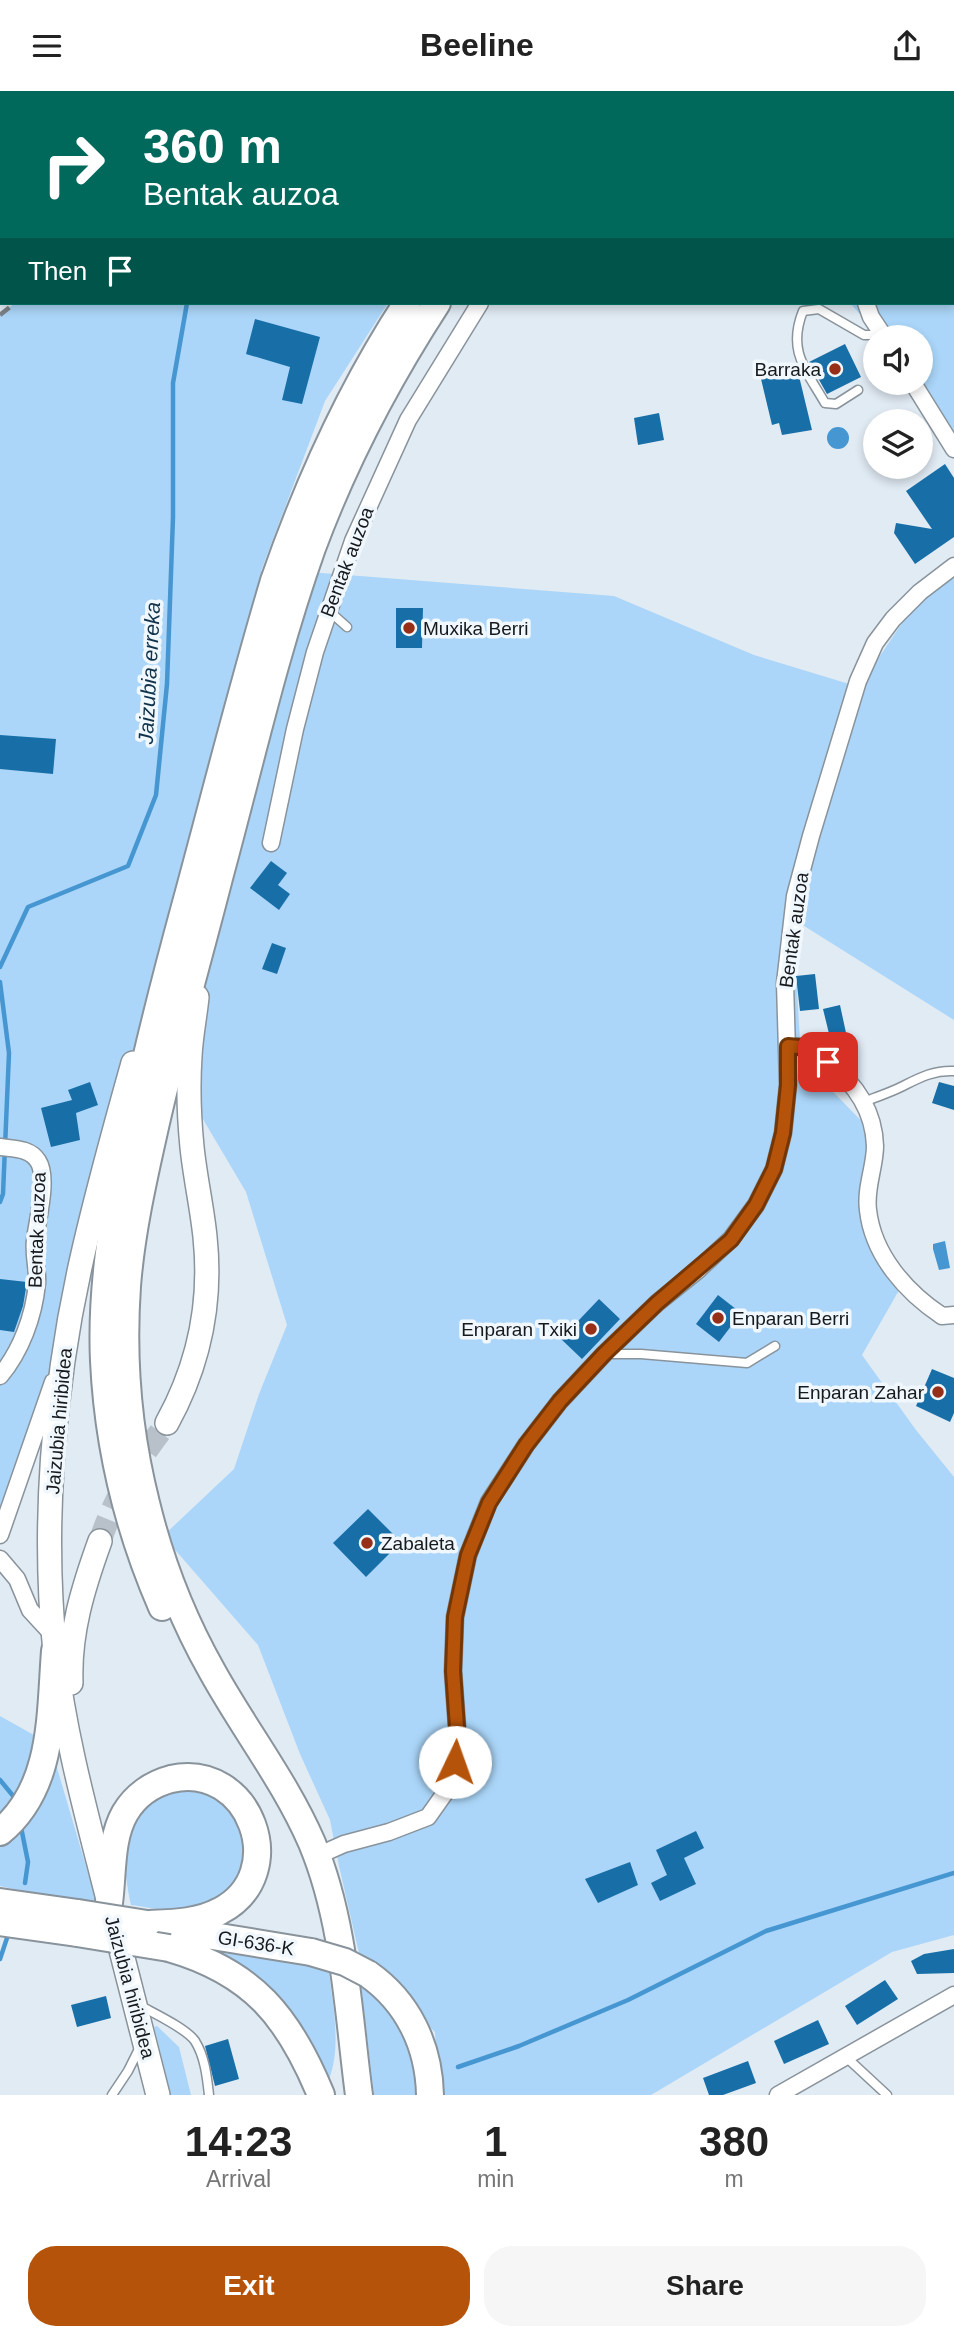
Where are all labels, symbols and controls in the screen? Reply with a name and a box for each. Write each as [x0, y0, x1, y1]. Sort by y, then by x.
icon: menu [28, 27, 66, 65]
text: Beeline [420, 27, 534, 63]
icon: share [888, 27, 926, 65]
icon: right [28, 119, 119, 210]
text: 360 m [143, 119, 282, 173]
text: Bentak auzoa [143, 176, 339, 212]
icon: arrive [101, 252, 139, 290]
text: Then [28, 256, 87, 286]
map controls [863, 325, 933, 479]
button: sound [863, 325, 933, 395]
place label: Barraka [754, 359, 821, 380]
marker: Barraka [827, 361, 843, 377]
button: layers [863, 409, 933, 479]
street label: Bentak auzoa [316, 504, 378, 620]
water label: Jaizubia erreka [134, 601, 164, 746]
place label: Muxika Berri [423, 618, 529, 639]
marker: Muxika Berri [401, 620, 417, 636]
street label: Bentak auzoa [776, 871, 813, 989]
pin [798, 1032, 858, 1092]
icon: arrive [809, 1043, 847, 1081]
street label: Bentak auzoa [24, 1171, 50, 1288]
place label: Enparan Berri [732, 1308, 849, 1329]
marker: Enparan Berri [710, 1310, 726, 1326]
place label: Enparan Txiki [461, 1319, 577, 1340]
marker: Enparan Txiki [583, 1321, 599, 1337]
street label: Jaizubia hiribidea [42, 1347, 76, 1495]
place label: Enparan Zahar [797, 1382, 925, 1403]
marker: Enparan Zahar [930, 1384, 946, 1400]
place label: Zabaleta [381, 1533, 455, 1554]
marker: Zabaleta [359, 1535, 375, 1551]
position arrow [418, 1725, 492, 1799]
street label: Jaizubia hiribidea [101, 1913, 159, 2061]
street label: GI-636-K [216, 1927, 296, 1959]
text: 14:23 [185, 2118, 292, 2165]
text: 1 [484, 2118, 507, 2165]
text: 380 [699, 2118, 769, 2165]
text: Arrival [206, 2166, 271, 2192]
text: min [477, 2166, 514, 2192]
text: m [725, 2166, 744, 2192]
button: Exit [28, 2246, 470, 2326]
button: Share [484, 2246, 926, 2326]

